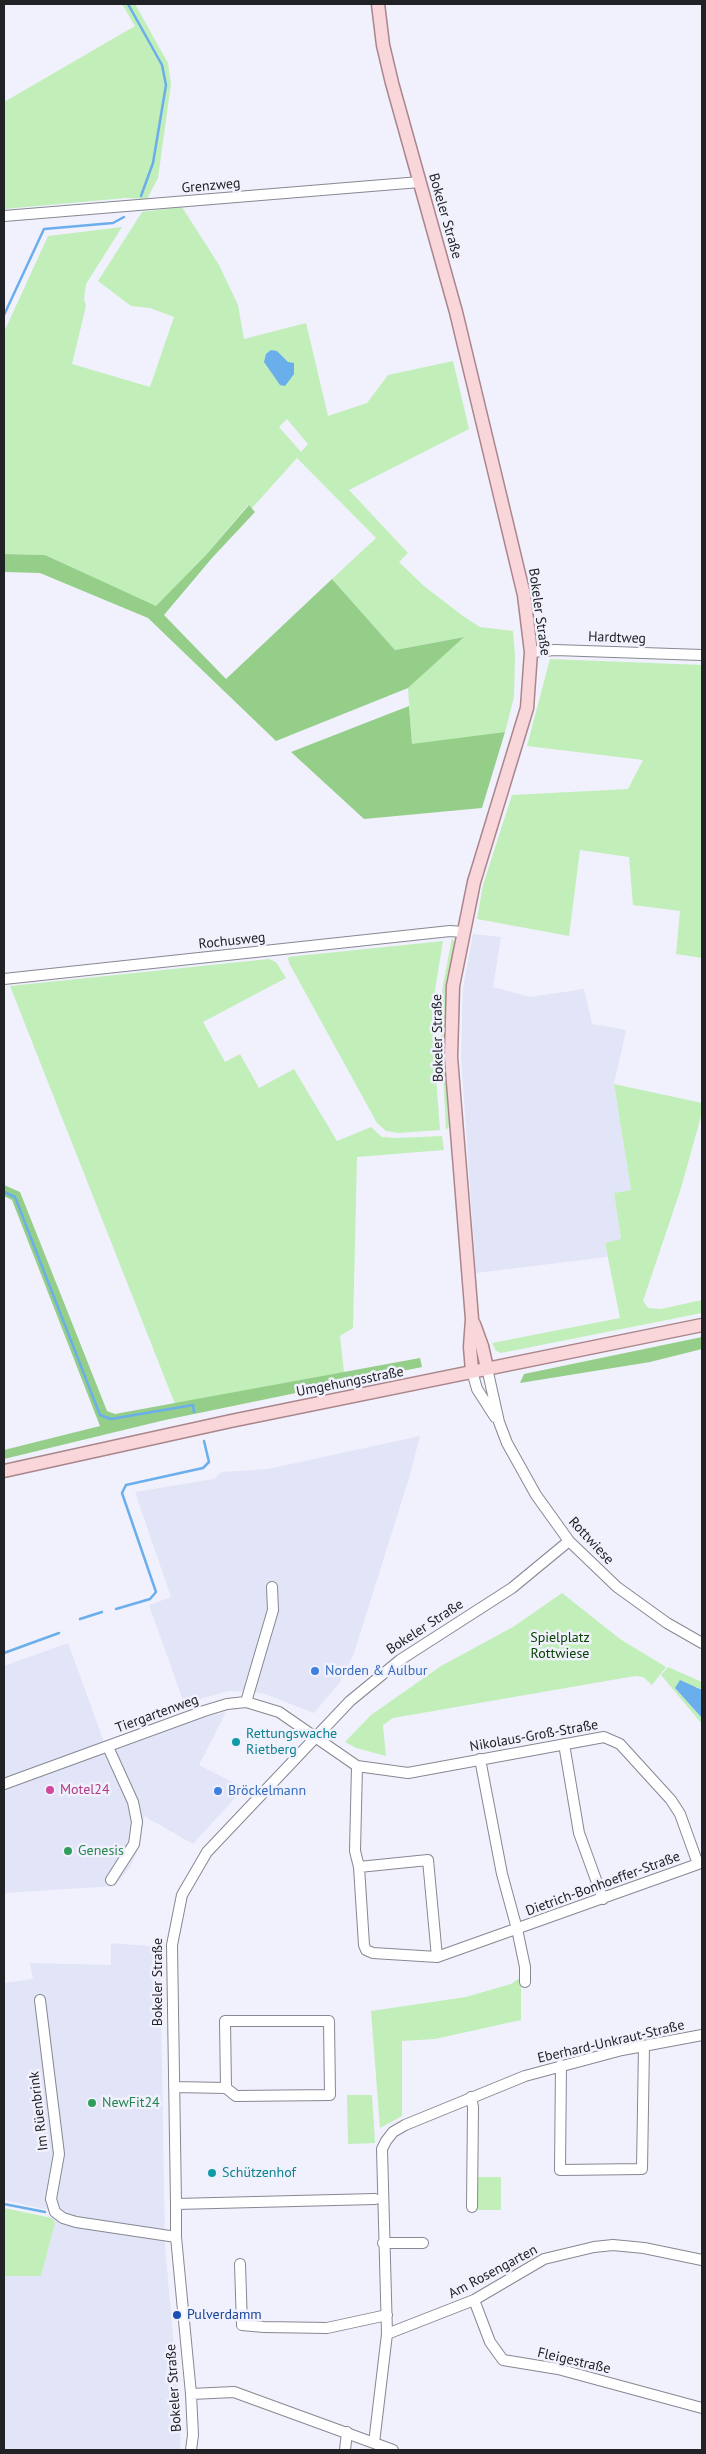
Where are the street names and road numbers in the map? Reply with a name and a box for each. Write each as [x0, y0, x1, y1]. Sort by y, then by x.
street label: Bokeler Straße [425, 171, 465, 261]
street label: Grenzweg [181, 175, 241, 197]
street label: Bokeler Straße [525, 567, 553, 657]
street label: Hardtweg [588, 629, 646, 647]
street label: Rochusweg [198, 929, 266, 953]
street label: Bokeler Straße [429, 994, 447, 1082]
street label: Umgehungsstraße [295, 1363, 405, 1401]
street label: Rottwiese [565, 1514, 617, 1568]
street label: Bokeler Straße [383, 1596, 467, 1658]
street label: Tiergartenweg [113, 1691, 201, 1737]
street label: Nikolaus-Groß-Straße [468, 1716, 600, 1756]
street label: Dietrich-Bonhoeffer-Straße [524, 1848, 682, 1920]
street label: Bokeler Straße [150, 1938, 166, 2026]
street label: Eberhard-Unkraut-Straße [536, 2017, 686, 2067]
street label: Im Rüenbrink [26, 2070, 52, 2152]
street label: Am Rosengarten [446, 2242, 540, 2302]
street label: Bokeler Straße [163, 2343, 185, 2433]
street label: Fleigestraße [536, 2344, 612, 2378]

